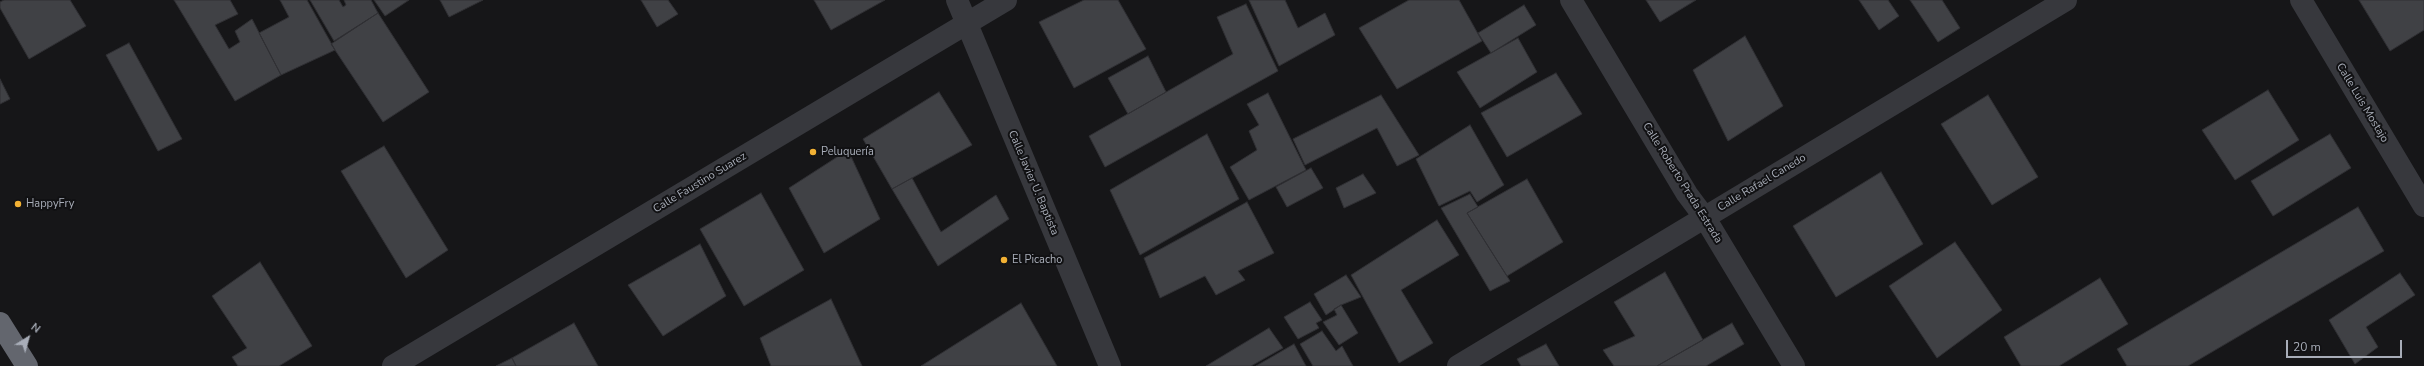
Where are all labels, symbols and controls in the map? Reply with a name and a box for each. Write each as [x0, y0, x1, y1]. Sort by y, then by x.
street label: Calle Luis Mostajo [2333, 61, 2391, 145]
street label: Calle Roberto Prada Estrada [1639, 120, 1725, 246]
street label: Calle Javier U. Baptista [1005, 129, 1061, 237]
place label: Peluquería [821, 145, 874, 159]
marker: Peluquería [808, 147, 818, 157]
street label: Calle Faustino Suarez [651, 150, 749, 216]
street label: Calle Rafael Canedo [1716, 151, 1808, 215]
place label: HappyFry [26, 197, 74, 211]
marker: HappyFry [13, 199, 23, 209]
place label: El Picacho [1012, 253, 1062, 267]
marker: El Picacho [999, 255, 1009, 265]
north arrow [8, 318, 48, 358]
text: N [28, 320, 43, 336]
scale bar [2288, 332, 2404, 358]
text: 20 m [2293, 339, 2321, 355]

